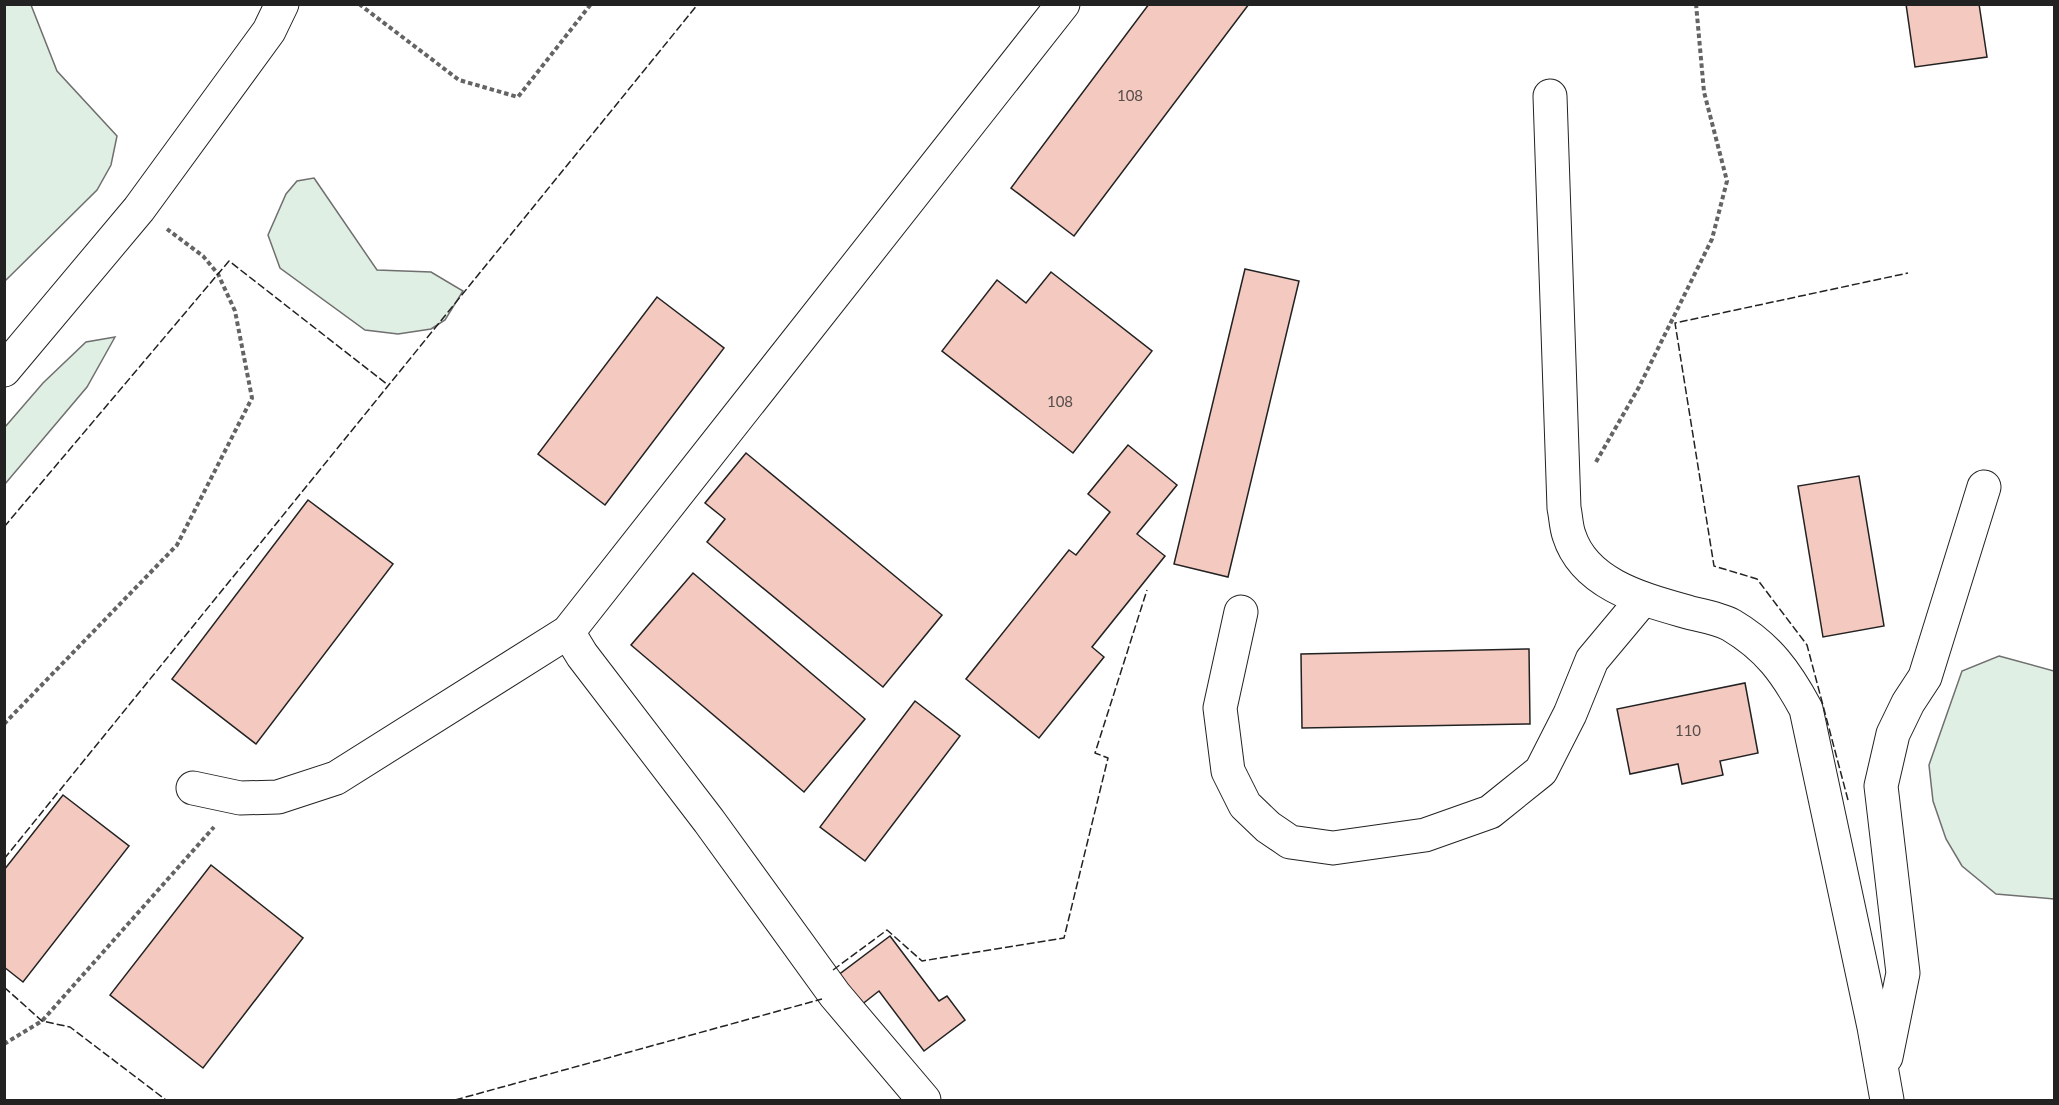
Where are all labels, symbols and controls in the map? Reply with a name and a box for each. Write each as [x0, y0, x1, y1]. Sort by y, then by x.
house number: 108 [1117, 86, 1143, 104]
house number: 108 [1047, 392, 1073, 410]
house number: 110 [1675, 721, 1701, 739]

